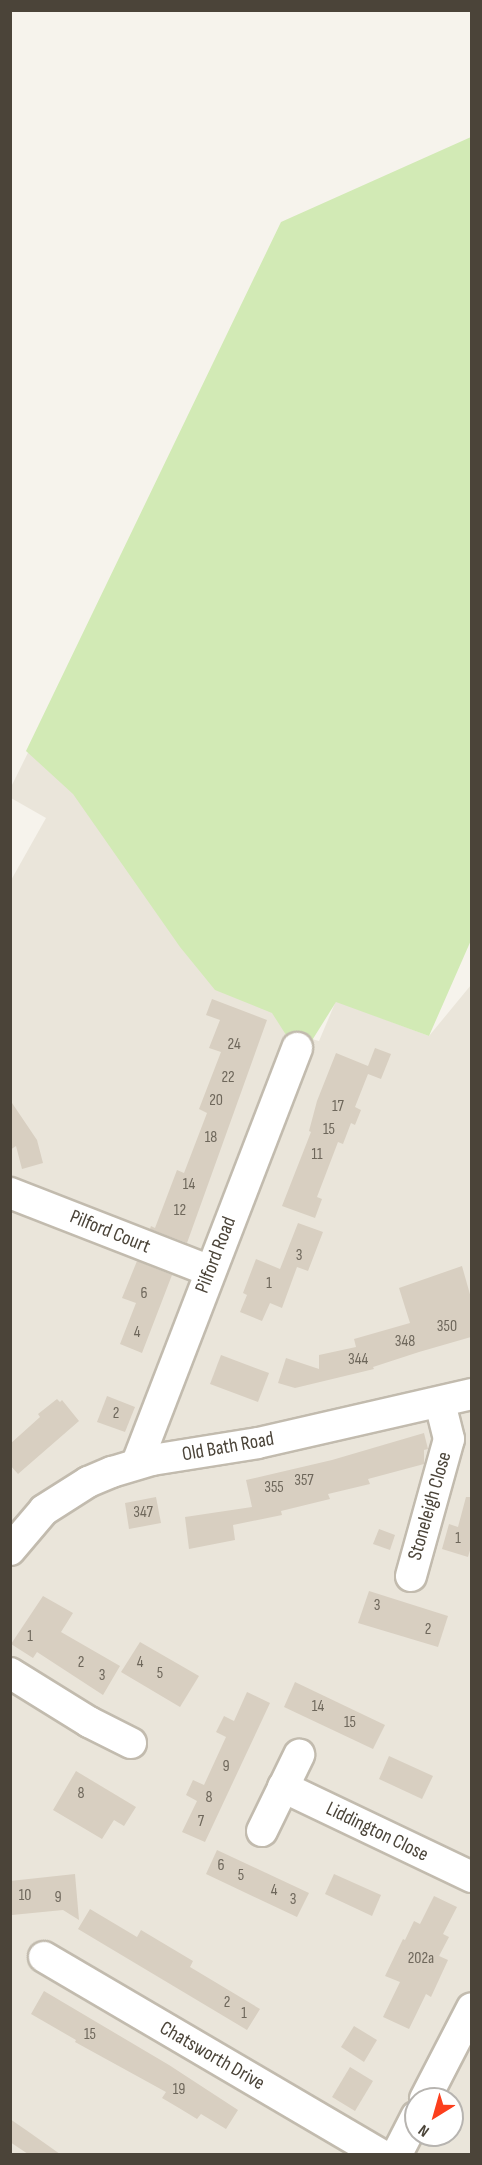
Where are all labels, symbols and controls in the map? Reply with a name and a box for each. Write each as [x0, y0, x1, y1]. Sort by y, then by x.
house number: 24 [227, 1035, 241, 1055]
house number: 22 [221, 1068, 235, 1088]
house number: 20 [209, 1091, 223, 1111]
house number: 17 [332, 1097, 344, 1117]
house number: 15 [323, 1120, 335, 1140]
house number: 18 [205, 1128, 217, 1148]
house number: 11 [311, 1145, 323, 1165]
house number: 14 [183, 1175, 195, 1195]
house number: 12 [174, 1201, 186, 1221]
street label: Pilford Court [66, 1205, 154, 1259]
street label: Pilford Road [191, 1213, 241, 1297]
house number: 3 [296, 1246, 302, 1266]
house number: 1 [266, 1274, 272, 1294]
house number: 6 [140, 1284, 148, 1304]
house number: 350 [437, 1317, 457, 1337]
house number: 4 [134, 1323, 140, 1343]
house number: 348 [395, 1332, 415, 1352]
house number: 344 [348, 1350, 368, 1370]
house number: 2 [113, 1404, 119, 1424]
street label: Old Bath Road [180, 1427, 276, 1467]
street label: Stoneleigh Close [403, 1449, 457, 1563]
house number: 357 [294, 1471, 314, 1491]
house number: 355 [264, 1478, 284, 1498]
house number: 347 [133, 1503, 153, 1523]
house number: 1 [455, 1529, 461, 1549]
house number: 3 [374, 1596, 380, 1616]
house number: 2 [425, 1620, 431, 1640]
house number: 1 [27, 1627, 33, 1647]
house number: 2 [78, 1653, 84, 1673]
house number: 4 [137, 1653, 143, 1673]
house number: 5 [157, 1664, 163, 1684]
house number: 3 [99, 1666, 105, 1686]
house number: 14 [312, 1697, 324, 1717]
house number: 15 [344, 1713, 356, 1733]
house number: 9 [222, 1757, 230, 1777]
house number: 8 [77, 1784, 85, 1804]
house number: 8 [205, 1788, 213, 1808]
street label: Liddington Close [322, 1797, 432, 1867]
house number: 7 [198, 1812, 204, 1832]
house number: 6 [217, 1856, 225, 1876]
house number: 5 [238, 1866, 244, 1886]
house number: 4 [271, 1881, 277, 1901]
house number: 10 [19, 1886, 31, 1906]
house number: 9 [54, 1888, 62, 1908]
house number: 3 [290, 1890, 296, 1910]
house number: 202a [408, 1949, 434, 1969]
house number: 2 [224, 1993, 230, 2013]
house number: 1 [241, 2004, 247, 2024]
street label: Chatsworth Drive [155, 2016, 269, 2096]
house number: 15 [84, 2025, 96, 2045]
house number: 19 [173, 2080, 185, 2100]
north arrow [404, 2087, 464, 2147]
text: N [415, 2120, 433, 2140]

